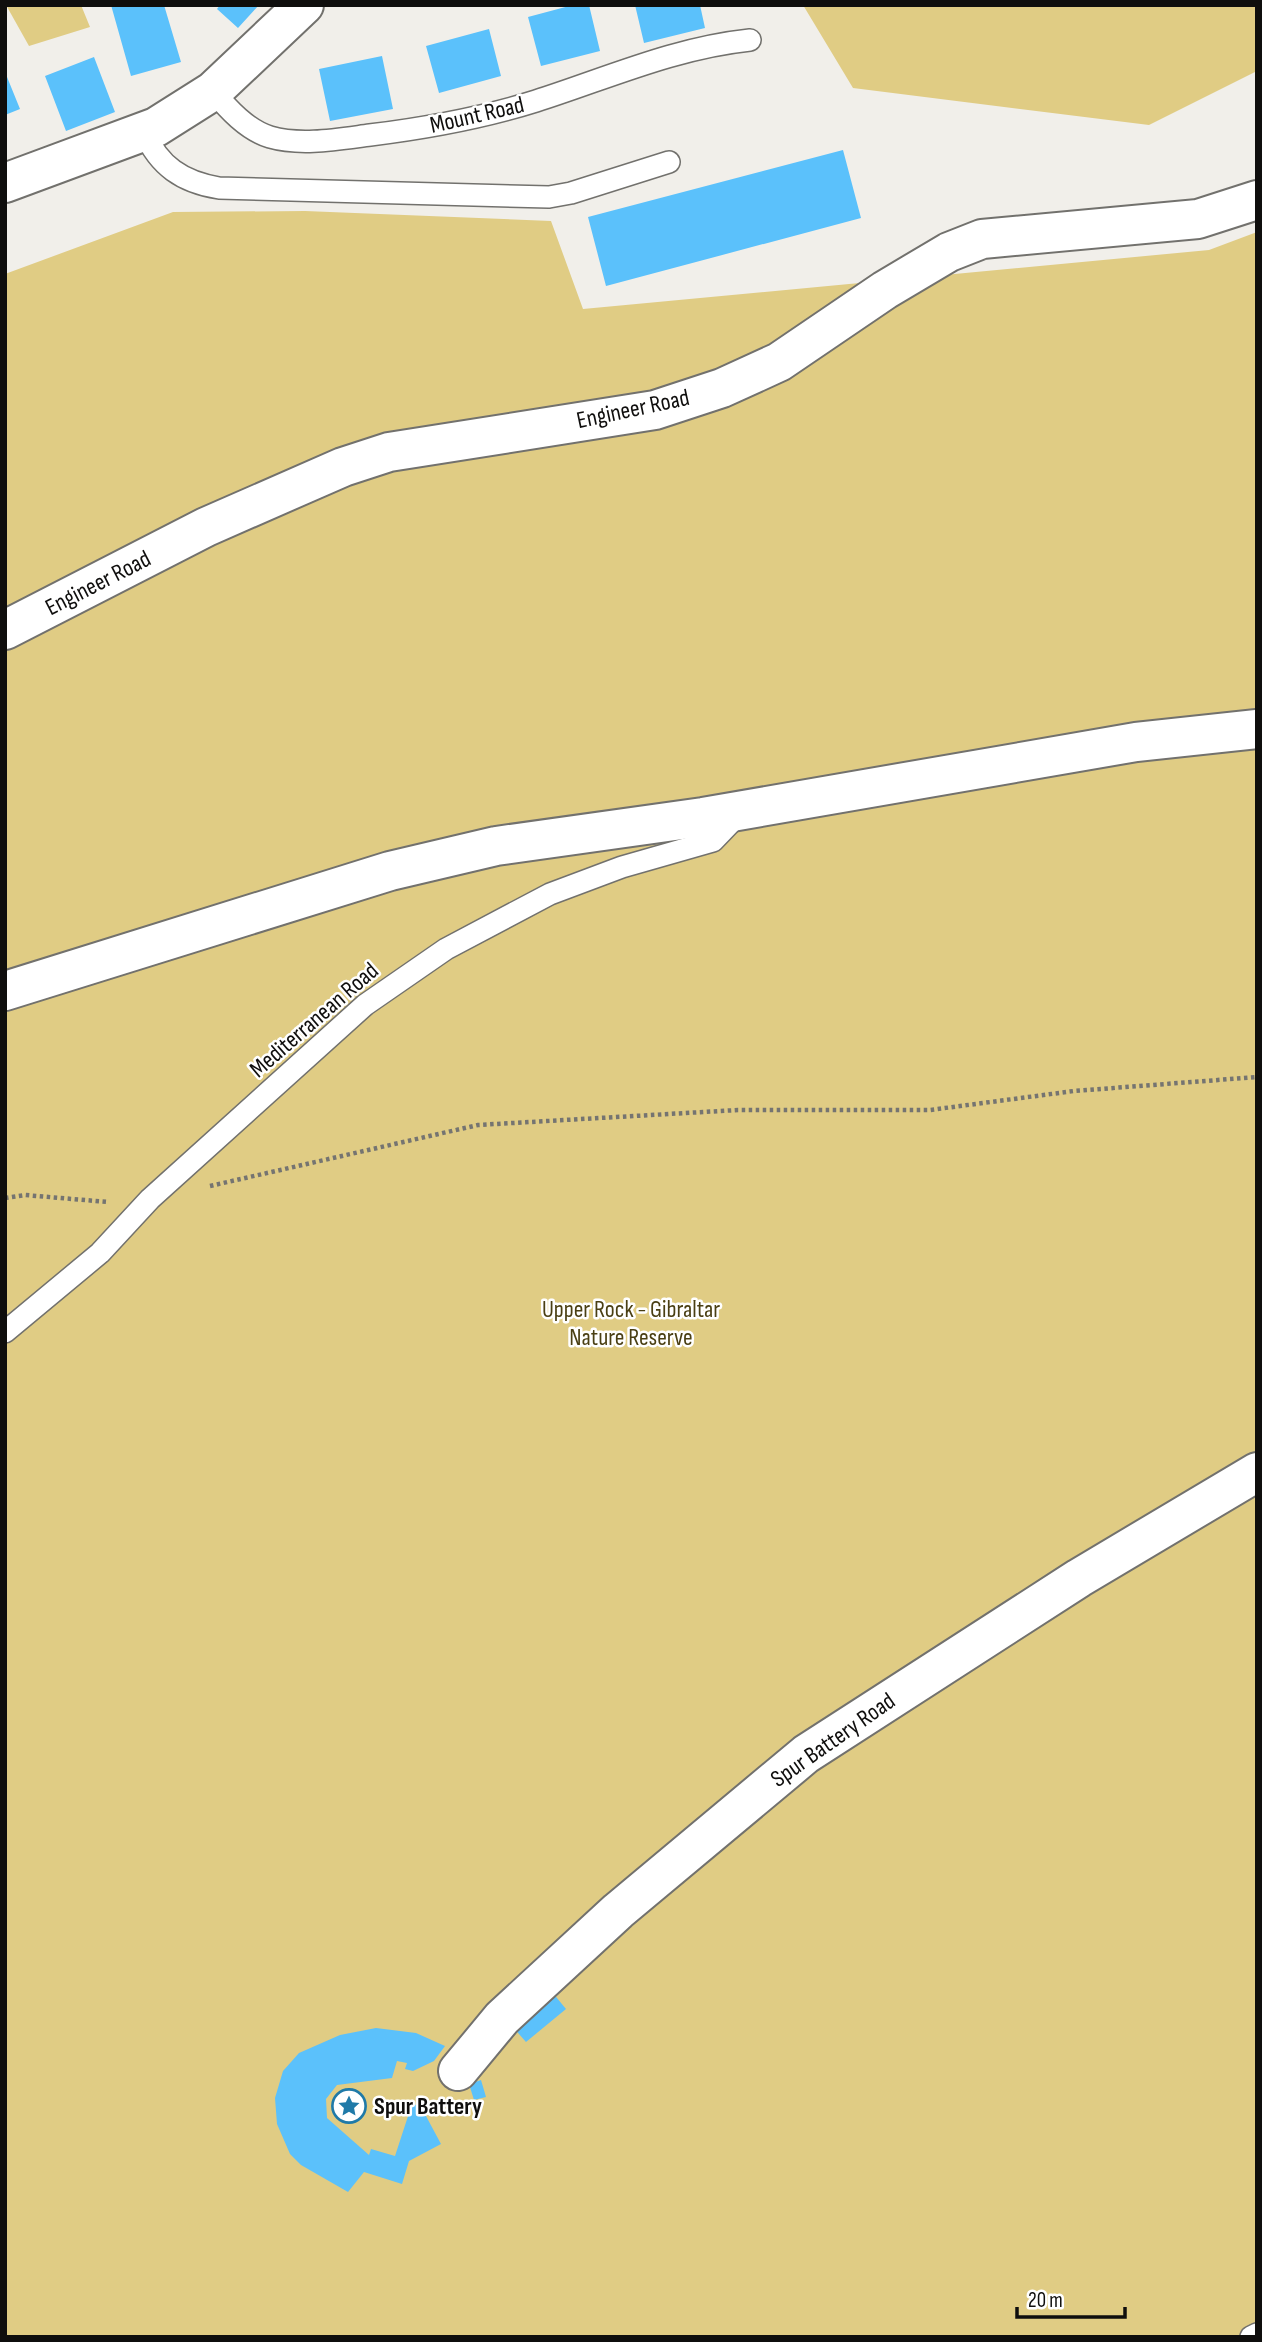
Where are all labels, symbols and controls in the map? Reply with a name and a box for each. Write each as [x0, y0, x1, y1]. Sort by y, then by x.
street label: Mount Road [427, 90, 527, 140]
street label: Engineer Road [574, 383, 692, 435]
street label: Engineer Road [40, 544, 156, 622]
street label: Mediterranean Road [244, 956, 384, 1084]
park label: Upper Rock - Gibraltar Nature Reserve [542, 1295, 720, 1352]
street label: Spur Battery Road [765, 1686, 901, 1794]
place icon: Spur Battery [330, 2087, 368, 2125]
place label: Spur Battery [374, 2092, 482, 2121]
scale bar [1017, 2276, 1126, 2320]
text: 20 m [1028, 2288, 1063, 2313]

